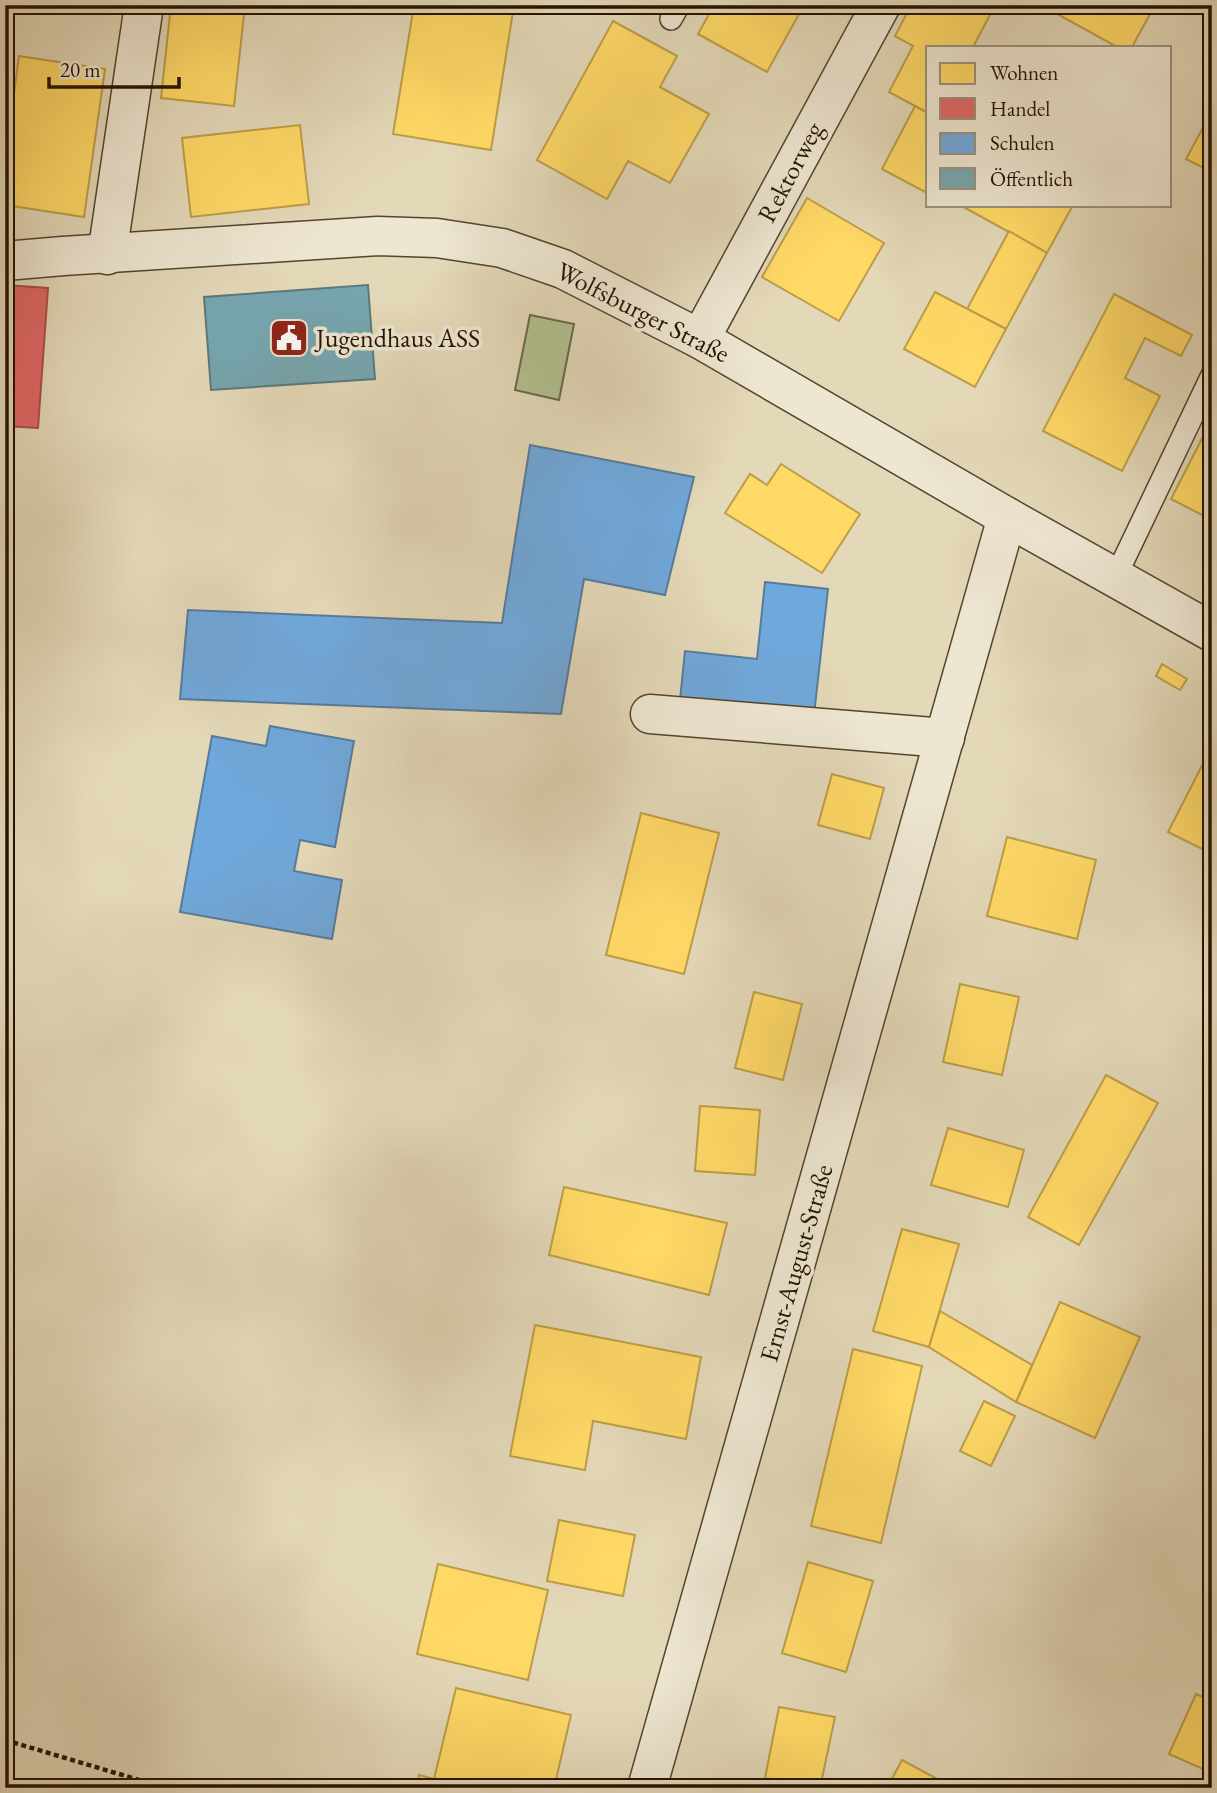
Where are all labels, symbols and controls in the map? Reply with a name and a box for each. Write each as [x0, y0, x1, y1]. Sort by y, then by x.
scale bar [49, 46, 178, 90]
legend [926, 46, 1172, 206]
text: 20 m [60, 56, 101, 83]
text: Wohnen [990, 59, 1058, 86]
text: Handel [990, 95, 1050, 122]
street label: Rektorweg [749, 115, 831, 228]
text: Schulen [990, 129, 1055, 156]
text: Öffentlich [990, 165, 1073, 192]
street label: Wolfsburger Straße [551, 254, 735, 370]
public building icon: Jugendhaus ASS [268, 317, 310, 359]
place label: Jugendhaus ASS [314, 321, 480, 355]
street label: Ernst-August-Straße [752, 1160, 840, 1366]

